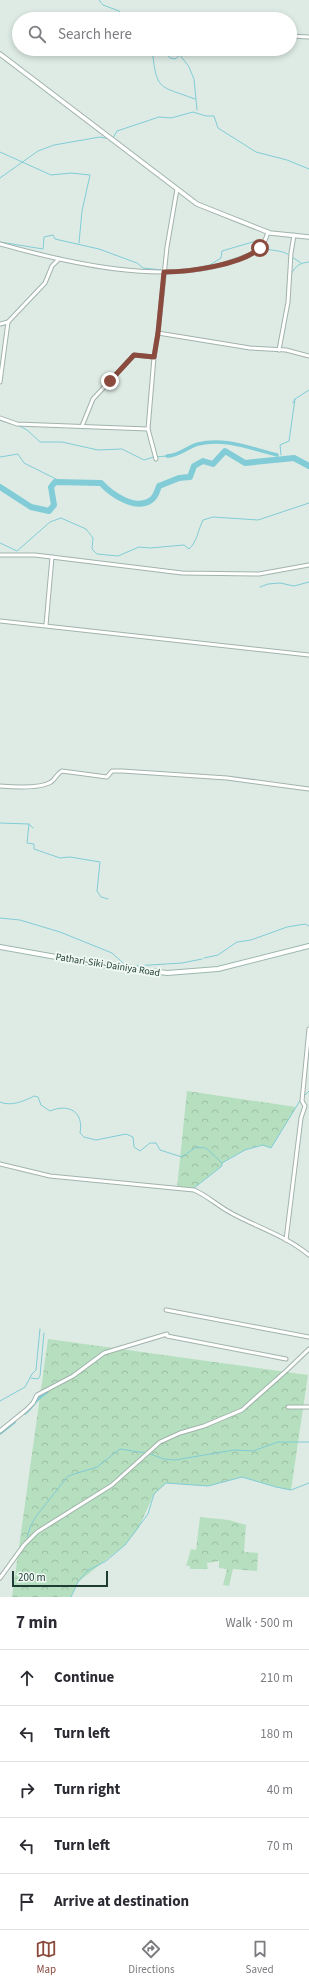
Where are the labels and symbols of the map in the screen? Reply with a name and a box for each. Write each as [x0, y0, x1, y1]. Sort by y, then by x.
route start [251, 239, 269, 257]
route end [101, 372, 119, 390]
street label: Pathari-Siki-Dainiya Road [55, 950, 161, 980]
scale bar [12, 1569, 108, 1588]

